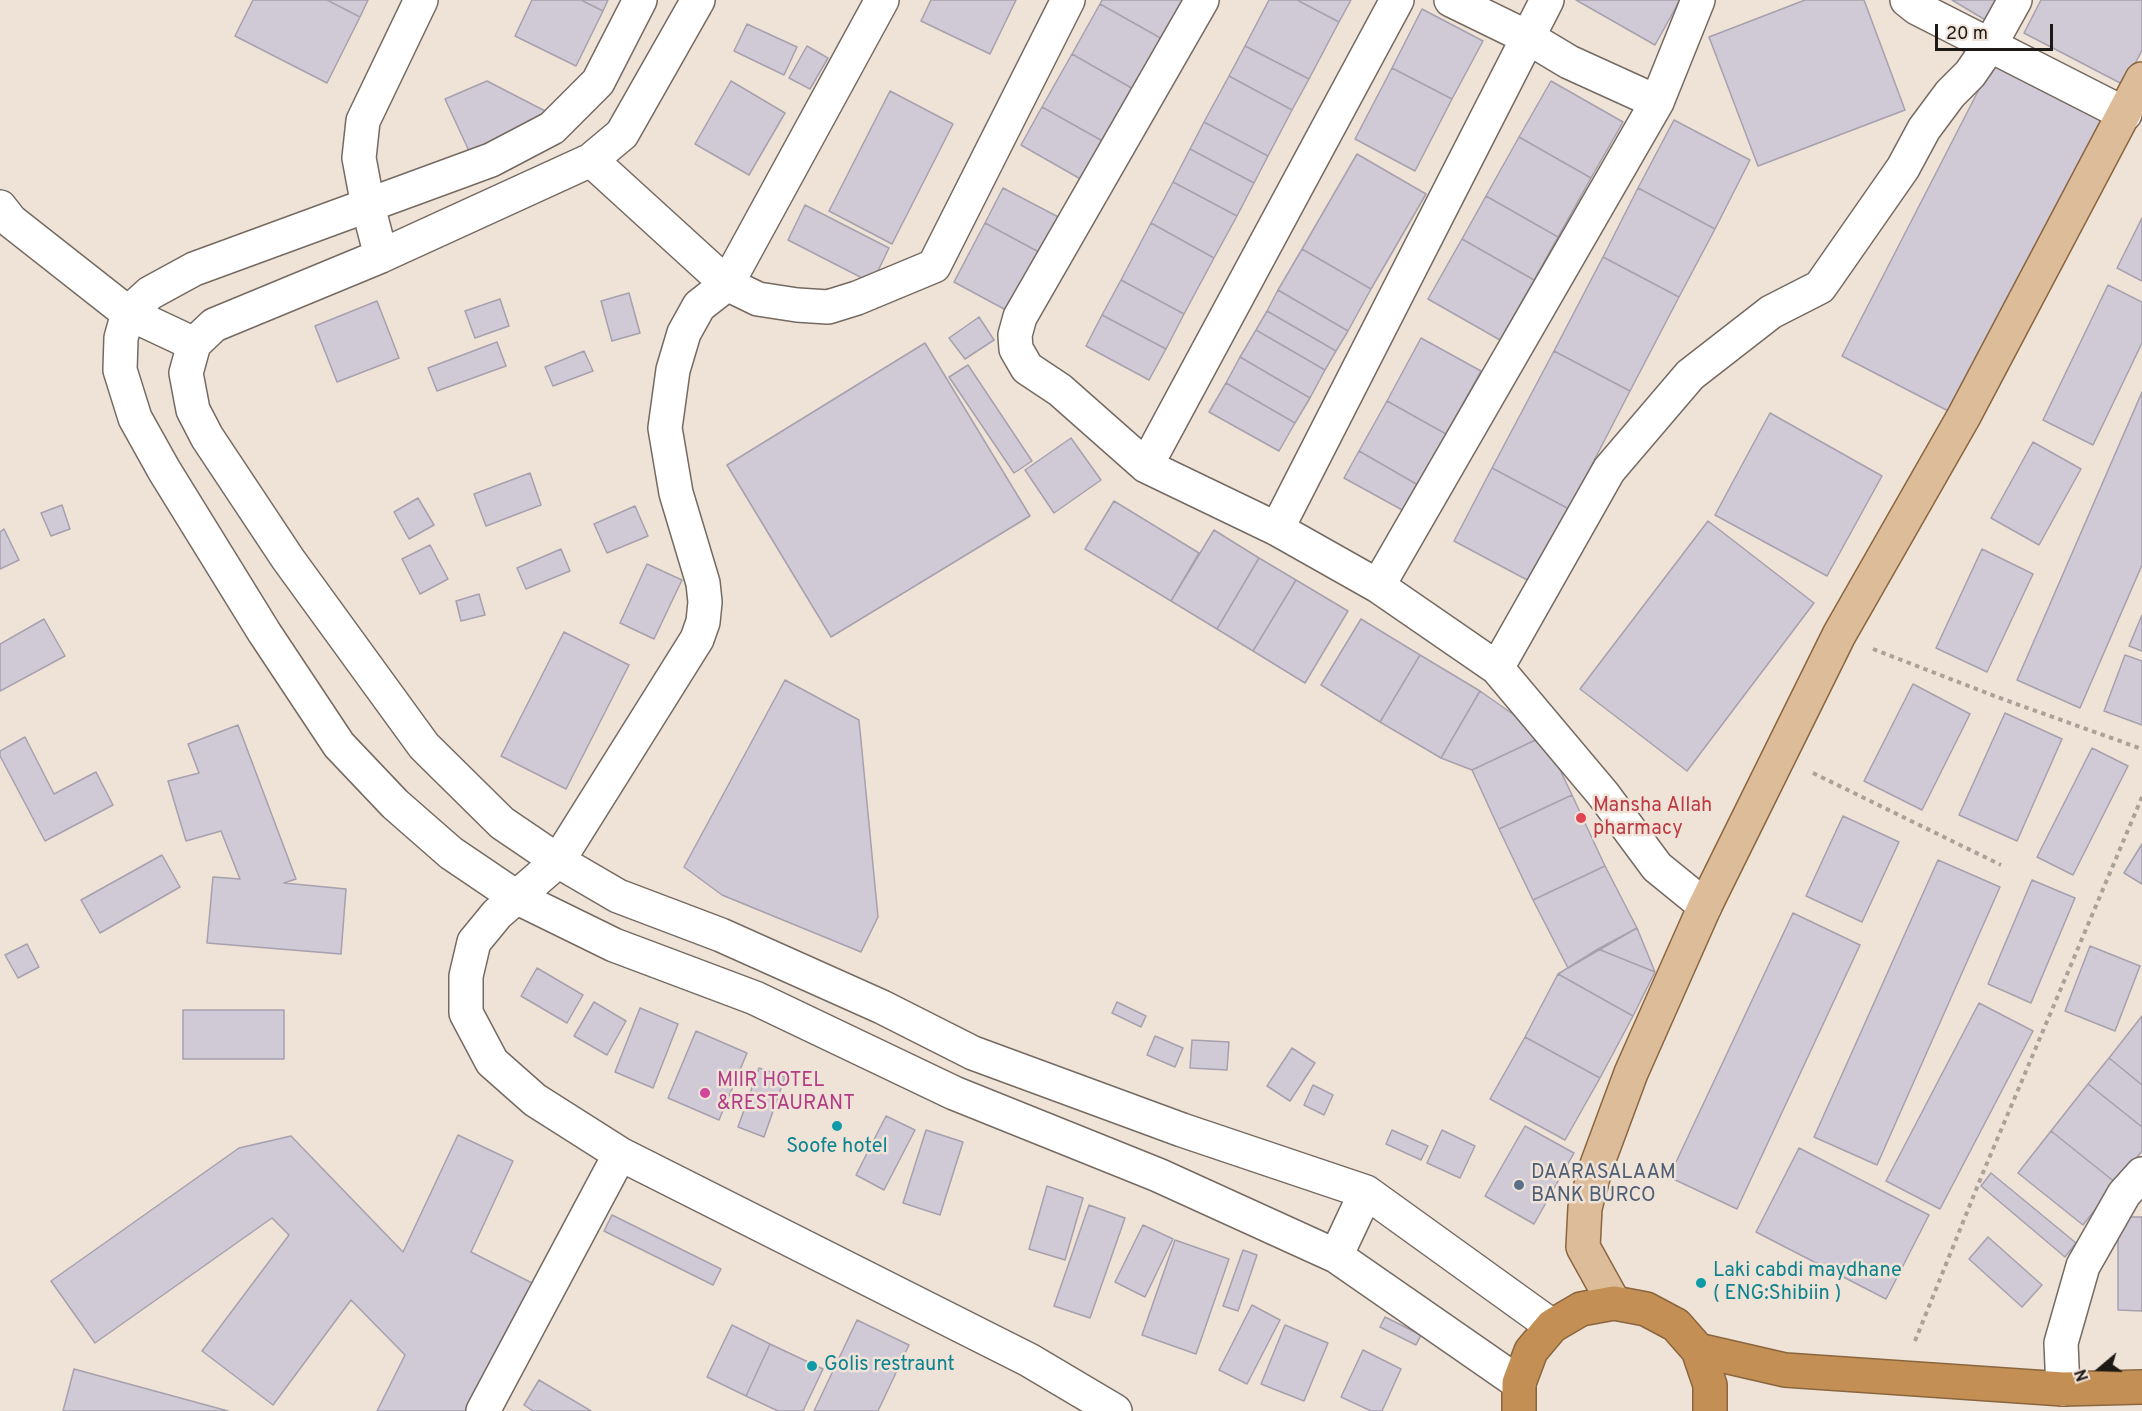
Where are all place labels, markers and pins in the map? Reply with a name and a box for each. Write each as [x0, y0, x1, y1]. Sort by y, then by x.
place label: Mansha Allah pharmacy [1593, 795, 1712, 842]
marker: Mansha Allah pharmacy [1574, 811, 1588, 825]
place label: MIIR HOTEL &RESTAURANT [717, 1070, 855, 1117]
marker: MIIR HOTEL &RESTAURANT [698, 1086, 712, 1100]
marker: Soofe hotel [830, 1119, 844, 1133]
place label: Soofe hotel [786, 1136, 888, 1160]
place label: DAARASALAAM BANK BURCO [1531, 1162, 1676, 1209]
marker: DAARASALAAM BANK BURCO [1512, 1178, 1526, 1192]
place label: Laki cabdi maydhane ( ENG:Shibiin ) [1713, 1260, 1902, 1307]
marker: Laki cabdi maydhane ( ENG:Shibiin ) [1694, 1276, 1708, 1290]
place label: Golis restraunt [824, 1354, 955, 1378]
marker: Golis restraunt [805, 1359, 819, 1373]

